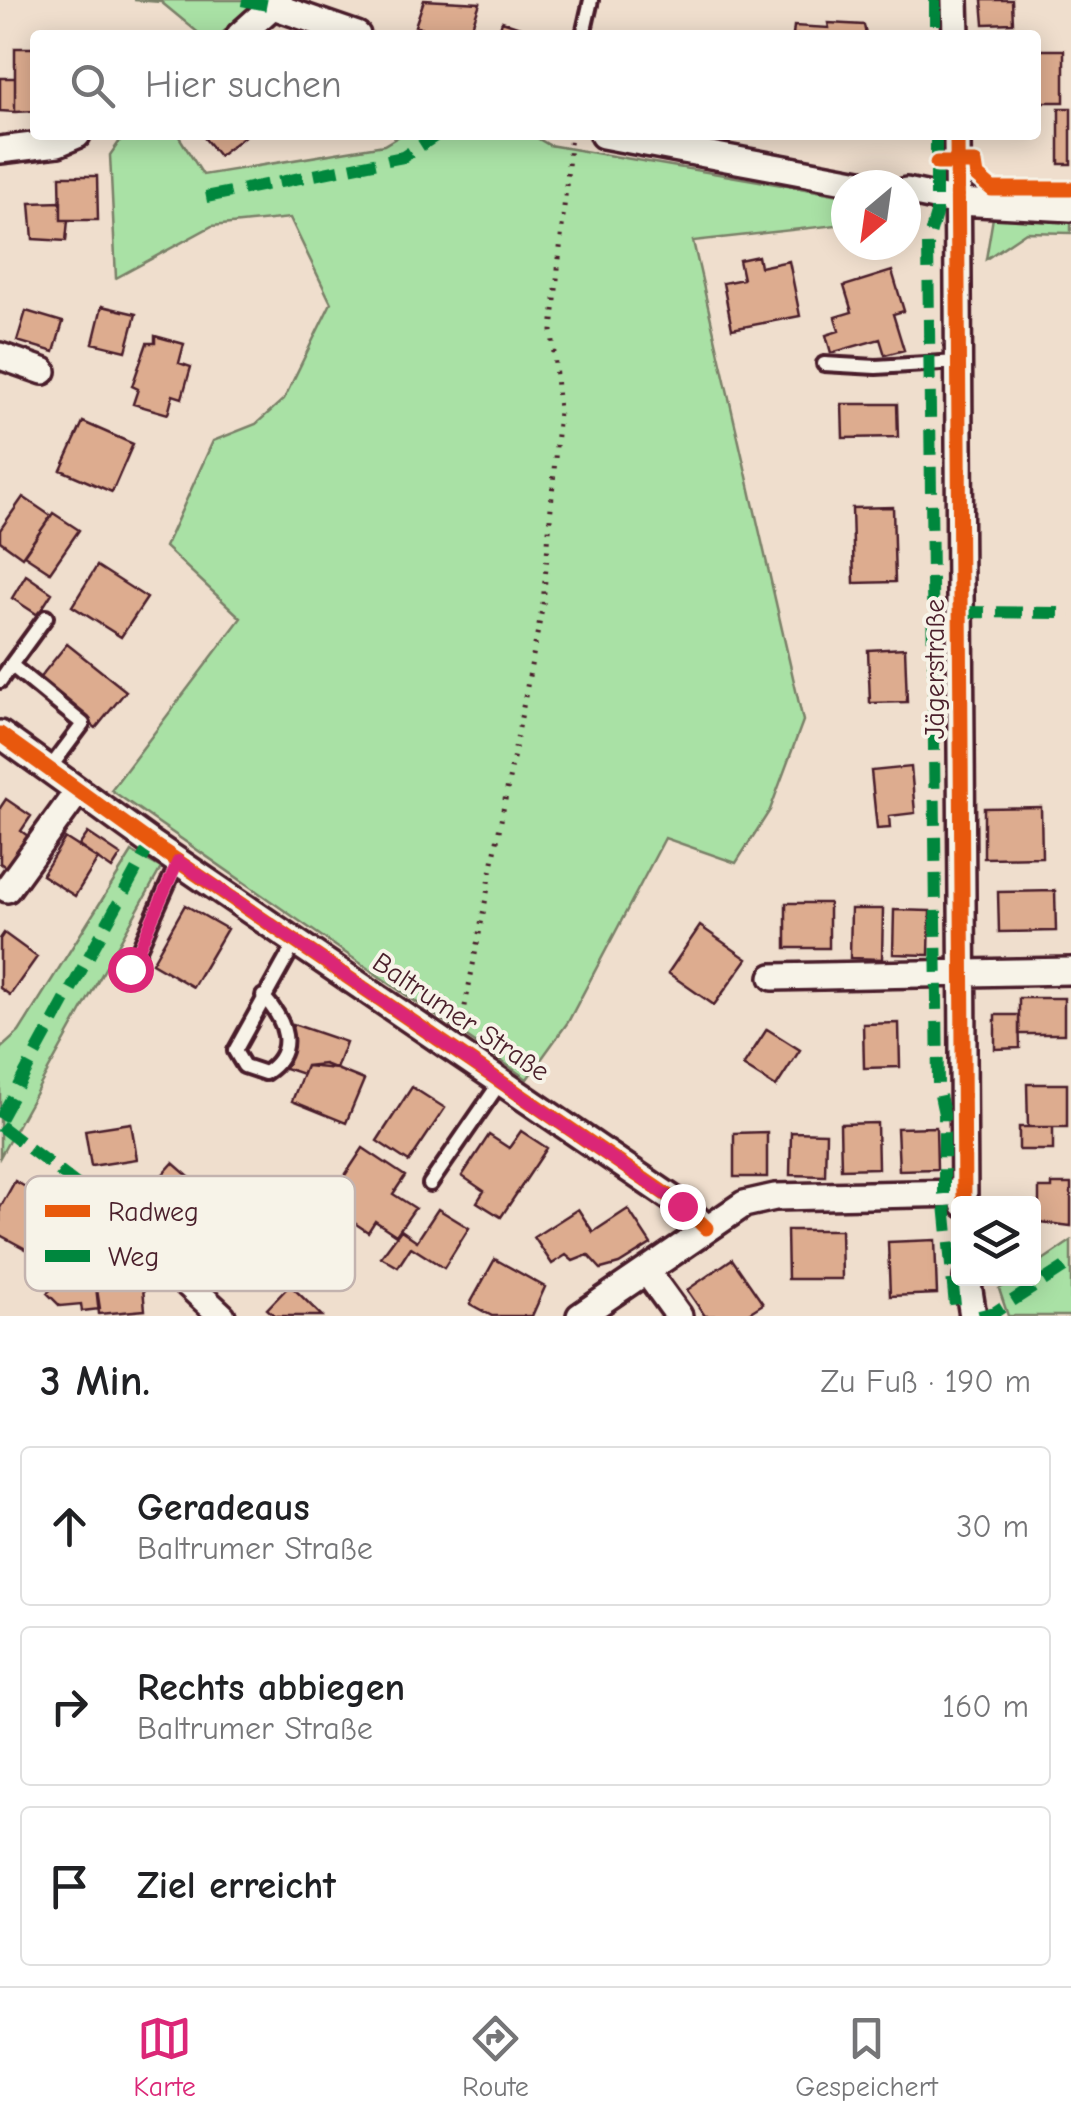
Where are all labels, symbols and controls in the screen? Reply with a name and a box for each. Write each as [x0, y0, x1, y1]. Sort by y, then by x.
search box [30, 30, 1041, 140]
icon: search [65, 58, 120, 113]
text: Hier suchen [145, 63, 342, 107]
north arrow [831, 170, 921, 260]
street label: Jägerstraße [919, 599, 951, 739]
street label: Baltrumer Straße [367, 946, 555, 1088]
route start [108, 947, 154, 993]
legend [25, 1176, 355, 1291]
route end [660, 1184, 706, 1230]
text: Radweg [108, 1196, 199, 1228]
map controls [951, 1196, 1041, 1286]
button: layers [951, 1196, 1041, 1286]
text: Weg [108, 1241, 159, 1273]
text: 3 Min. [40, 1357, 150, 1406]
text: Zu Fuß · 190 m [820, 1363, 1031, 1400]
text: Geradeaus [137, 1486, 310, 1530]
icon: ahead [42, 1499, 97, 1554]
text: 30 m [956, 1508, 1029, 1545]
text: Baltrumer Straße [137, 1530, 373, 1567]
text: Rechts abbiegen [137, 1666, 405, 1710]
icon: right [42, 1679, 97, 1734]
text: 160 m [942, 1688, 1029, 1725]
text: Baltrumer Straße [137, 1710, 373, 1747]
icon: arrive [42, 1859, 97, 1914]
text: Ziel erreicht [137, 1864, 336, 1908]
tab: Karte [133, 2011, 196, 2103]
tab: Route [462, 2011, 529, 2103]
tab: Gespeichert [795, 2011, 938, 2103]

